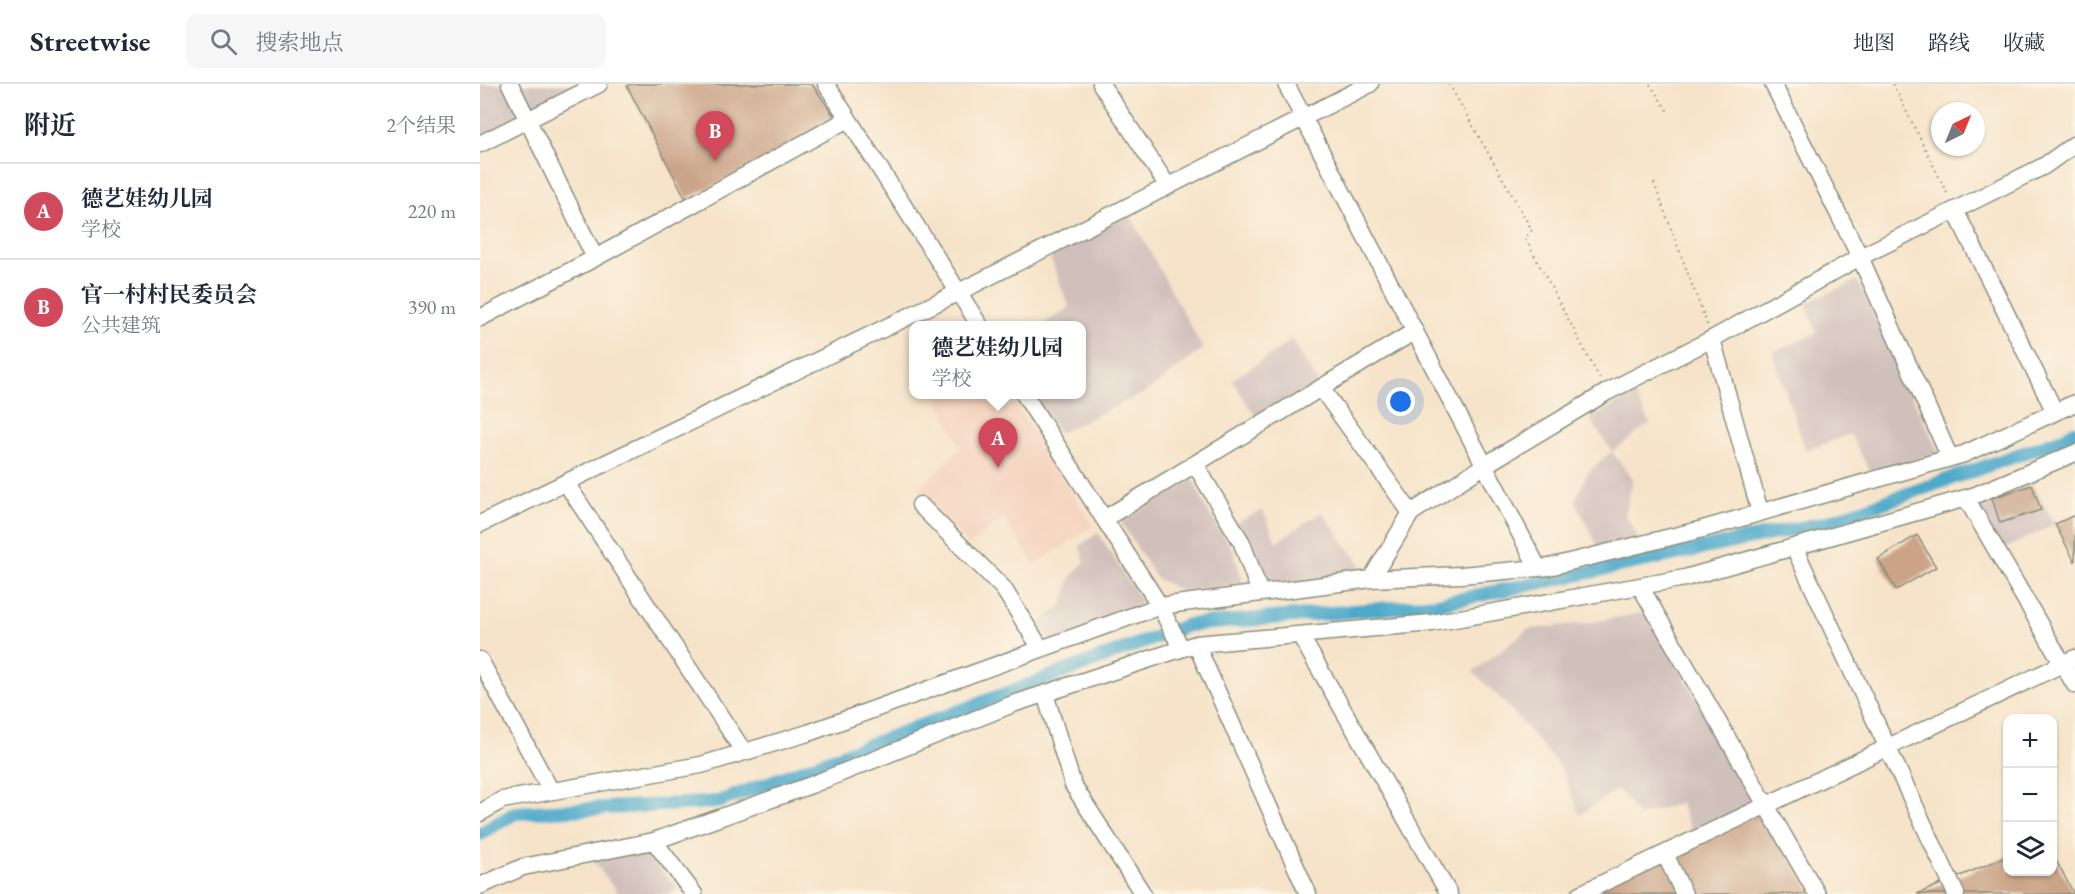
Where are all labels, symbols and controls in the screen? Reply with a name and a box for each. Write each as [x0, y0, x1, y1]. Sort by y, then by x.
search box [186, 14, 606, 68]
text: Streetwise [30, 23, 150, 59]
icon: search [207, 25, 240, 58]
text: 搜索地点 [255, 28, 343, 57]
text: 地图 [1853, 29, 1895, 56]
text: 路线 [1928, 29, 1970, 56]
text: 收藏 [2003, 29, 2045, 56]
north arrow [1931, 102, 1985, 156]
text: 附近 [24, 108, 76, 142]
text: 2个结果 [386, 112, 456, 138]
pin: B [696, 112, 734, 161]
text: 德艺娃幼儿园 [81, 184, 213, 213]
text: A [36, 198, 51, 224]
text: 220 m [408, 198, 456, 224]
text: 学校 [81, 216, 121, 242]
text: 官一村村民委员会 [81, 280, 257, 309]
text: B [37, 294, 50, 320]
text: 390 m [408, 294, 456, 320]
text: 公共建筑 [81, 312, 161, 338]
popup [909, 321, 1086, 399]
text: 德艺娃幼儿园 [931, 333, 1064, 362]
text: 学校 [931, 365, 971, 391]
your location [1386, 387, 1415, 416]
pin: A [978, 418, 1018, 468]
map controls [2003, 714, 2057, 876]
button: + [2003, 714, 2057, 768]
button: − [2003, 768, 2057, 822]
button: layers [2003, 822, 2057, 876]

